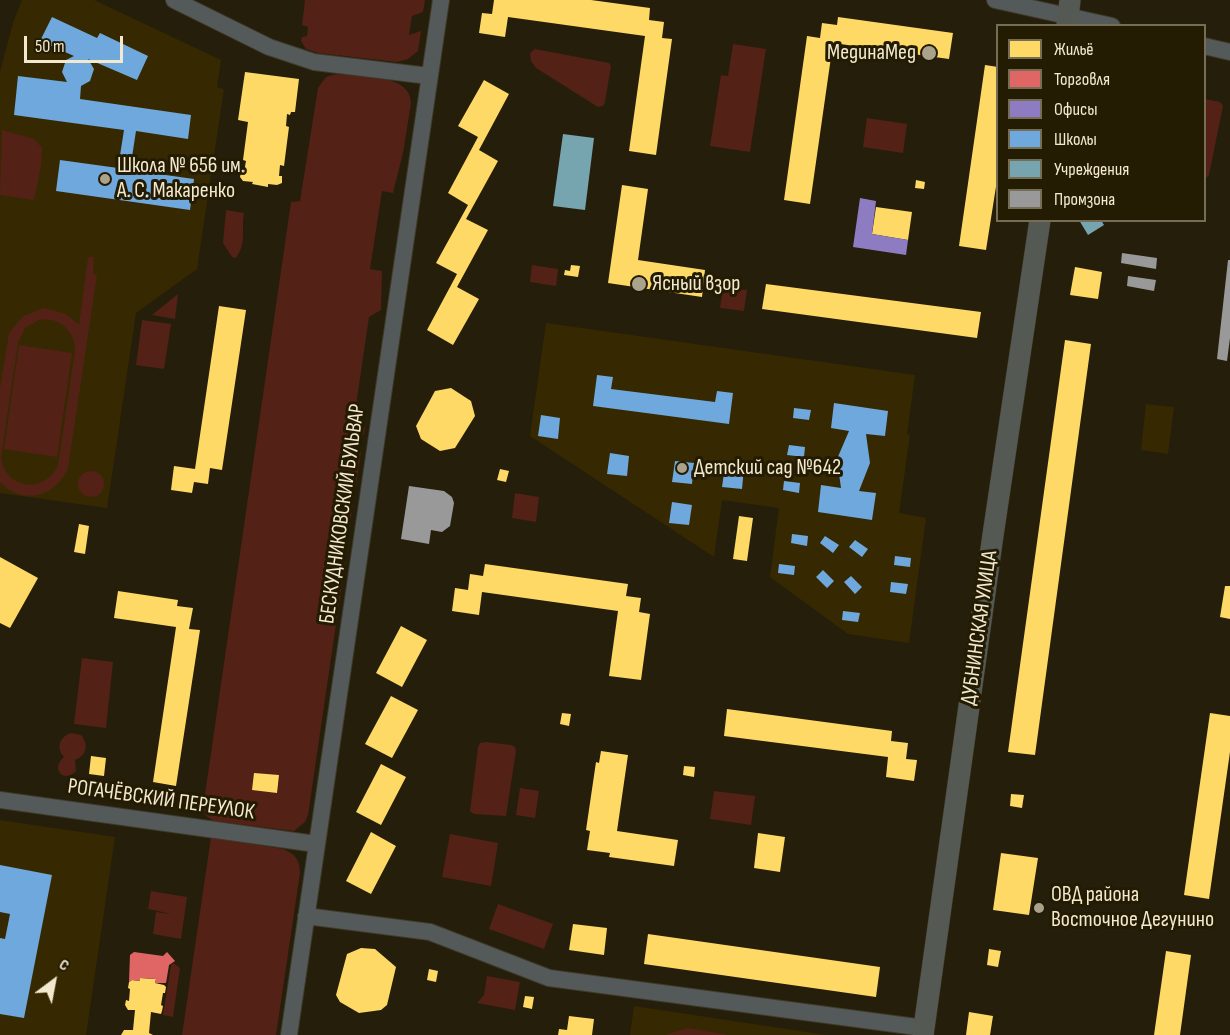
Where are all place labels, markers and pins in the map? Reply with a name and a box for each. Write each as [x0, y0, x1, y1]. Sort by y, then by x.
place label: МединаМед [827, 40, 916, 66]
marker: МединаМед [920, 44, 938, 62]
place label: Школа № 656 им. А. С. Макаренко [117, 153, 245, 204]
marker: Школа № 656 им. А. С. Макаренко [98, 172, 112, 186]
place label: Ясный взор [652, 271, 740, 297]
marker: Ясный взор [630, 275, 648, 293]
place label: Детский сад №642 [694, 455, 841, 481]
marker: Детский сад №642 [675, 461, 689, 475]
place label: ОВД района Восточное Дегунино [1051, 882, 1214, 933]
marker: ОВД района Восточное Дегунино [1032, 901, 1046, 915]

